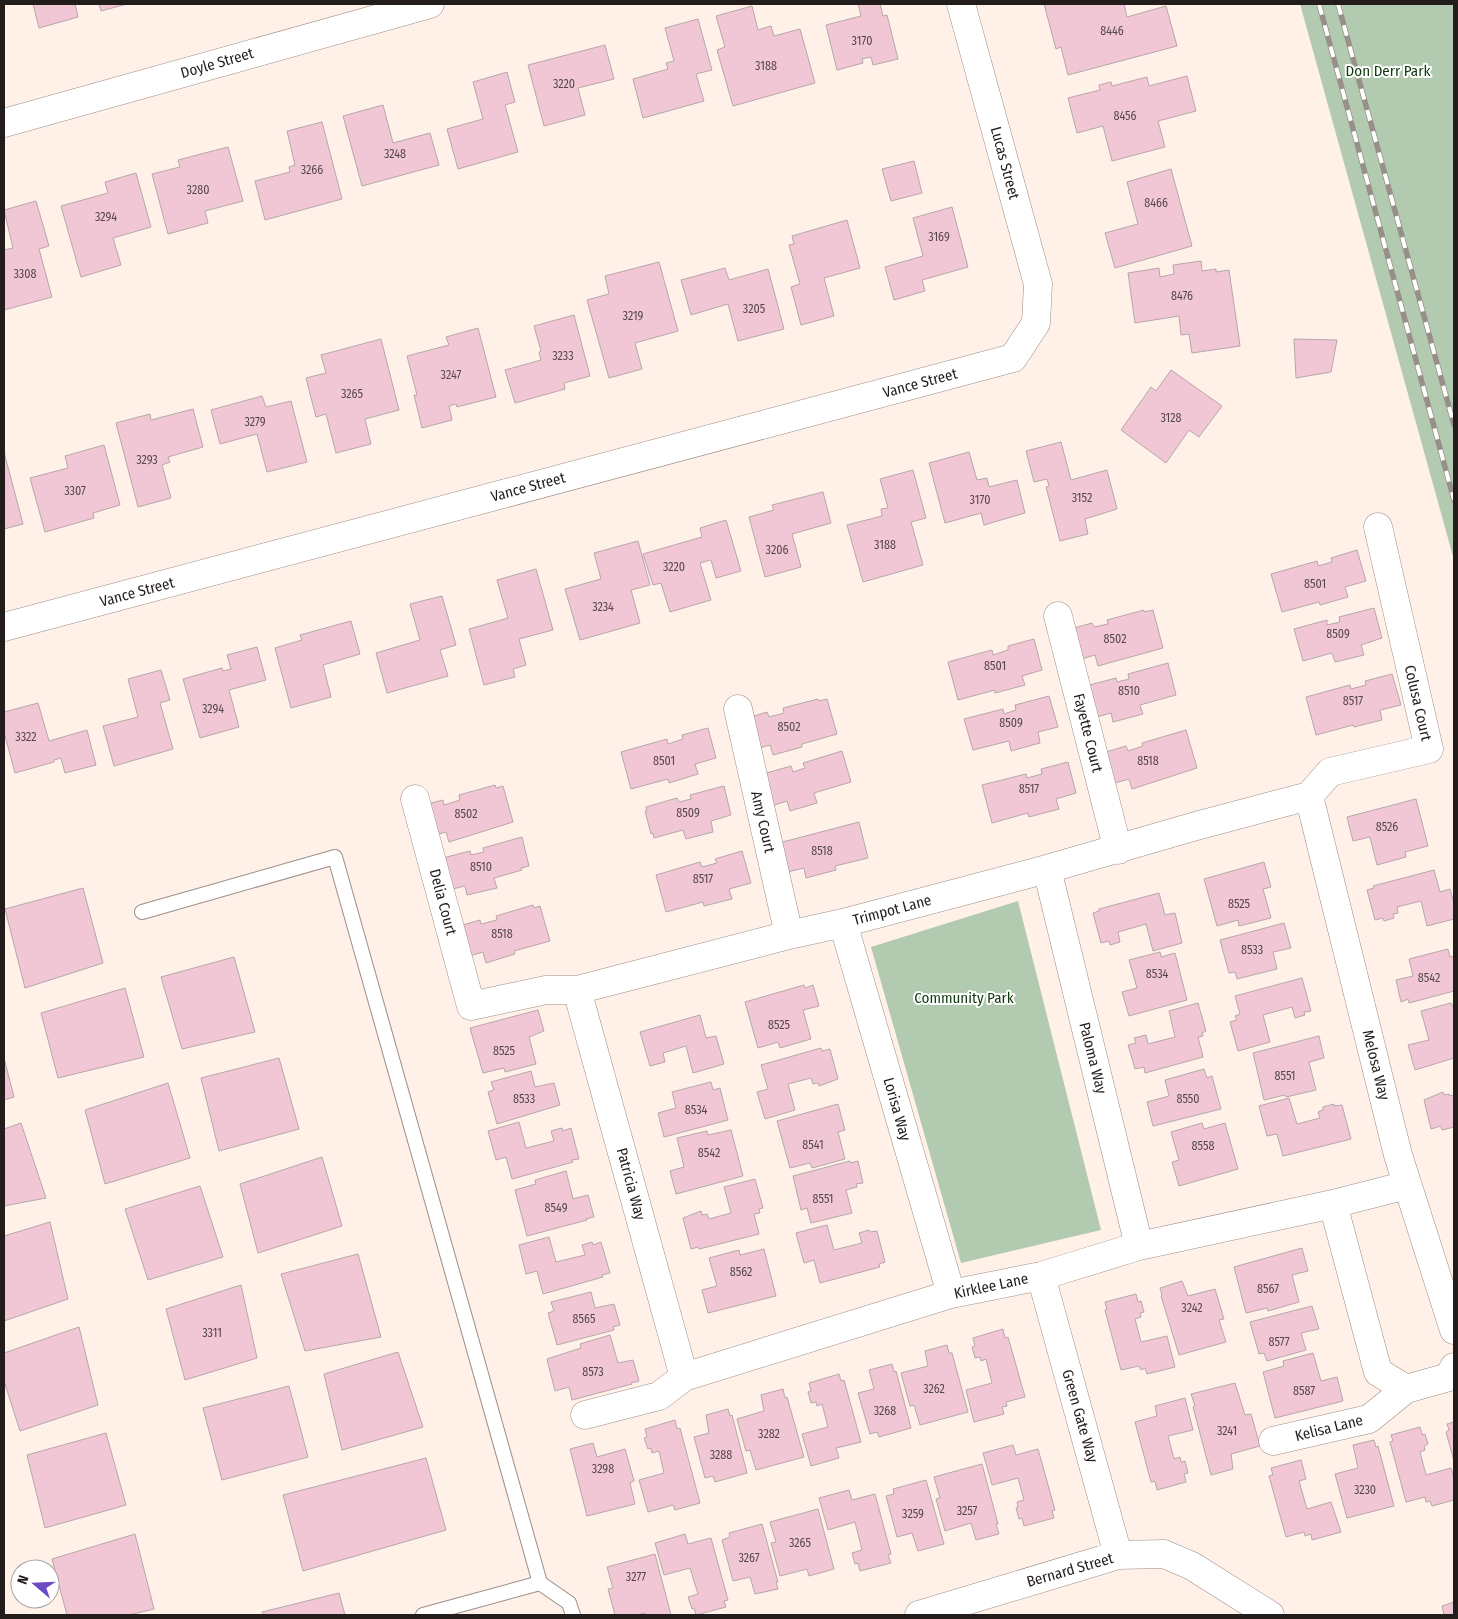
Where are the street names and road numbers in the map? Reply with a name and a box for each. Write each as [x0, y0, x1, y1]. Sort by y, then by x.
street label: Doyle Street [178, 44, 256, 82]
street label: Lucas Street [987, 125, 1023, 201]
street label: Vance Street [881, 364, 959, 402]
street label: Vance Street [489, 468, 567, 506]
street label: Vance Street [98, 573, 176, 611]
street label: Colusa Court [1401, 663, 1435, 743]
street label: Fayette Court [1070, 692, 1106, 774]
street label: Amy Court [747, 789, 779, 855]
street label: Delia Court [426, 867, 461, 937]
street label: Trimpot Lane [851, 891, 933, 929]
street label: Paloma Way [1075, 1020, 1111, 1096]
street label: Melosa Way [1359, 1028, 1393, 1102]
street label: Lorisa Way [879, 1075, 915, 1143]
street label: Patricia Way [613, 1146, 649, 1222]
street label: Kirklee Lane [952, 1269, 1030, 1303]
street label: Green Gate Way [1058, 1367, 1102, 1465]
street label: Kelisa Lane [1293, 1411, 1365, 1445]
street label: Bernard Street [1025, 1549, 1116, 1591]

